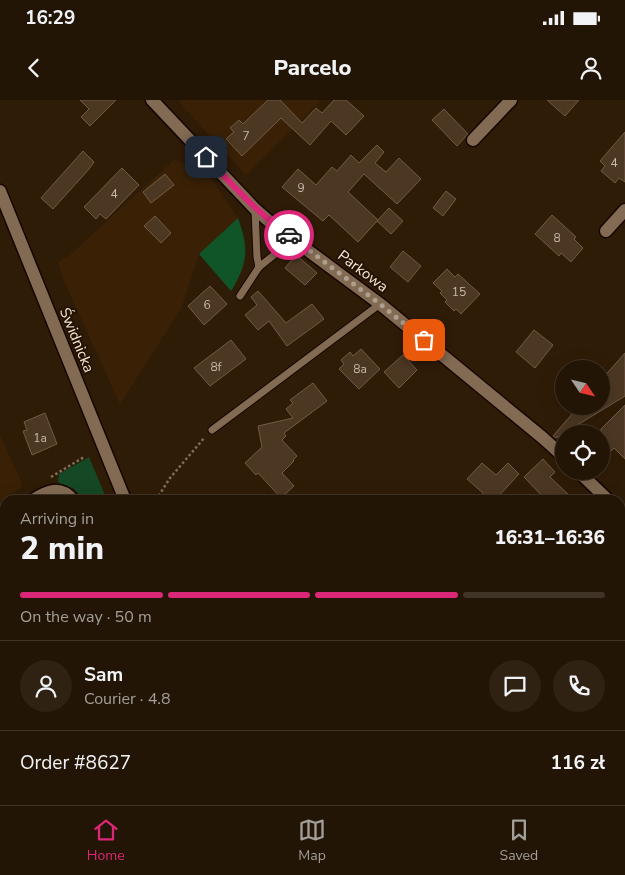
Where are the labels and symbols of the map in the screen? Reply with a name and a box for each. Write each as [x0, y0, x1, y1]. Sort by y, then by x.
house number: 7 [242, 128, 250, 144]
pin [185, 136, 227, 178]
house number: 4 [610, 155, 618, 171]
house number: 9 [297, 180, 305, 196]
house number: 4 [110, 186, 118, 202]
courier [264, 210, 314, 260]
house number: 8 [553, 230, 561, 246]
street label: Parkowa [334, 245, 392, 297]
house number: 15 [452, 284, 466, 300]
house number: 6 [203, 297, 211, 313]
street label: Świdnicka [55, 304, 100, 375]
pin [403, 319, 445, 361]
house number: 8f [210, 359, 223, 375]
north arrow [555, 360, 610, 415]
house number: 8a [353, 361, 367, 377]
house number: 1a [33, 430, 47, 446]

